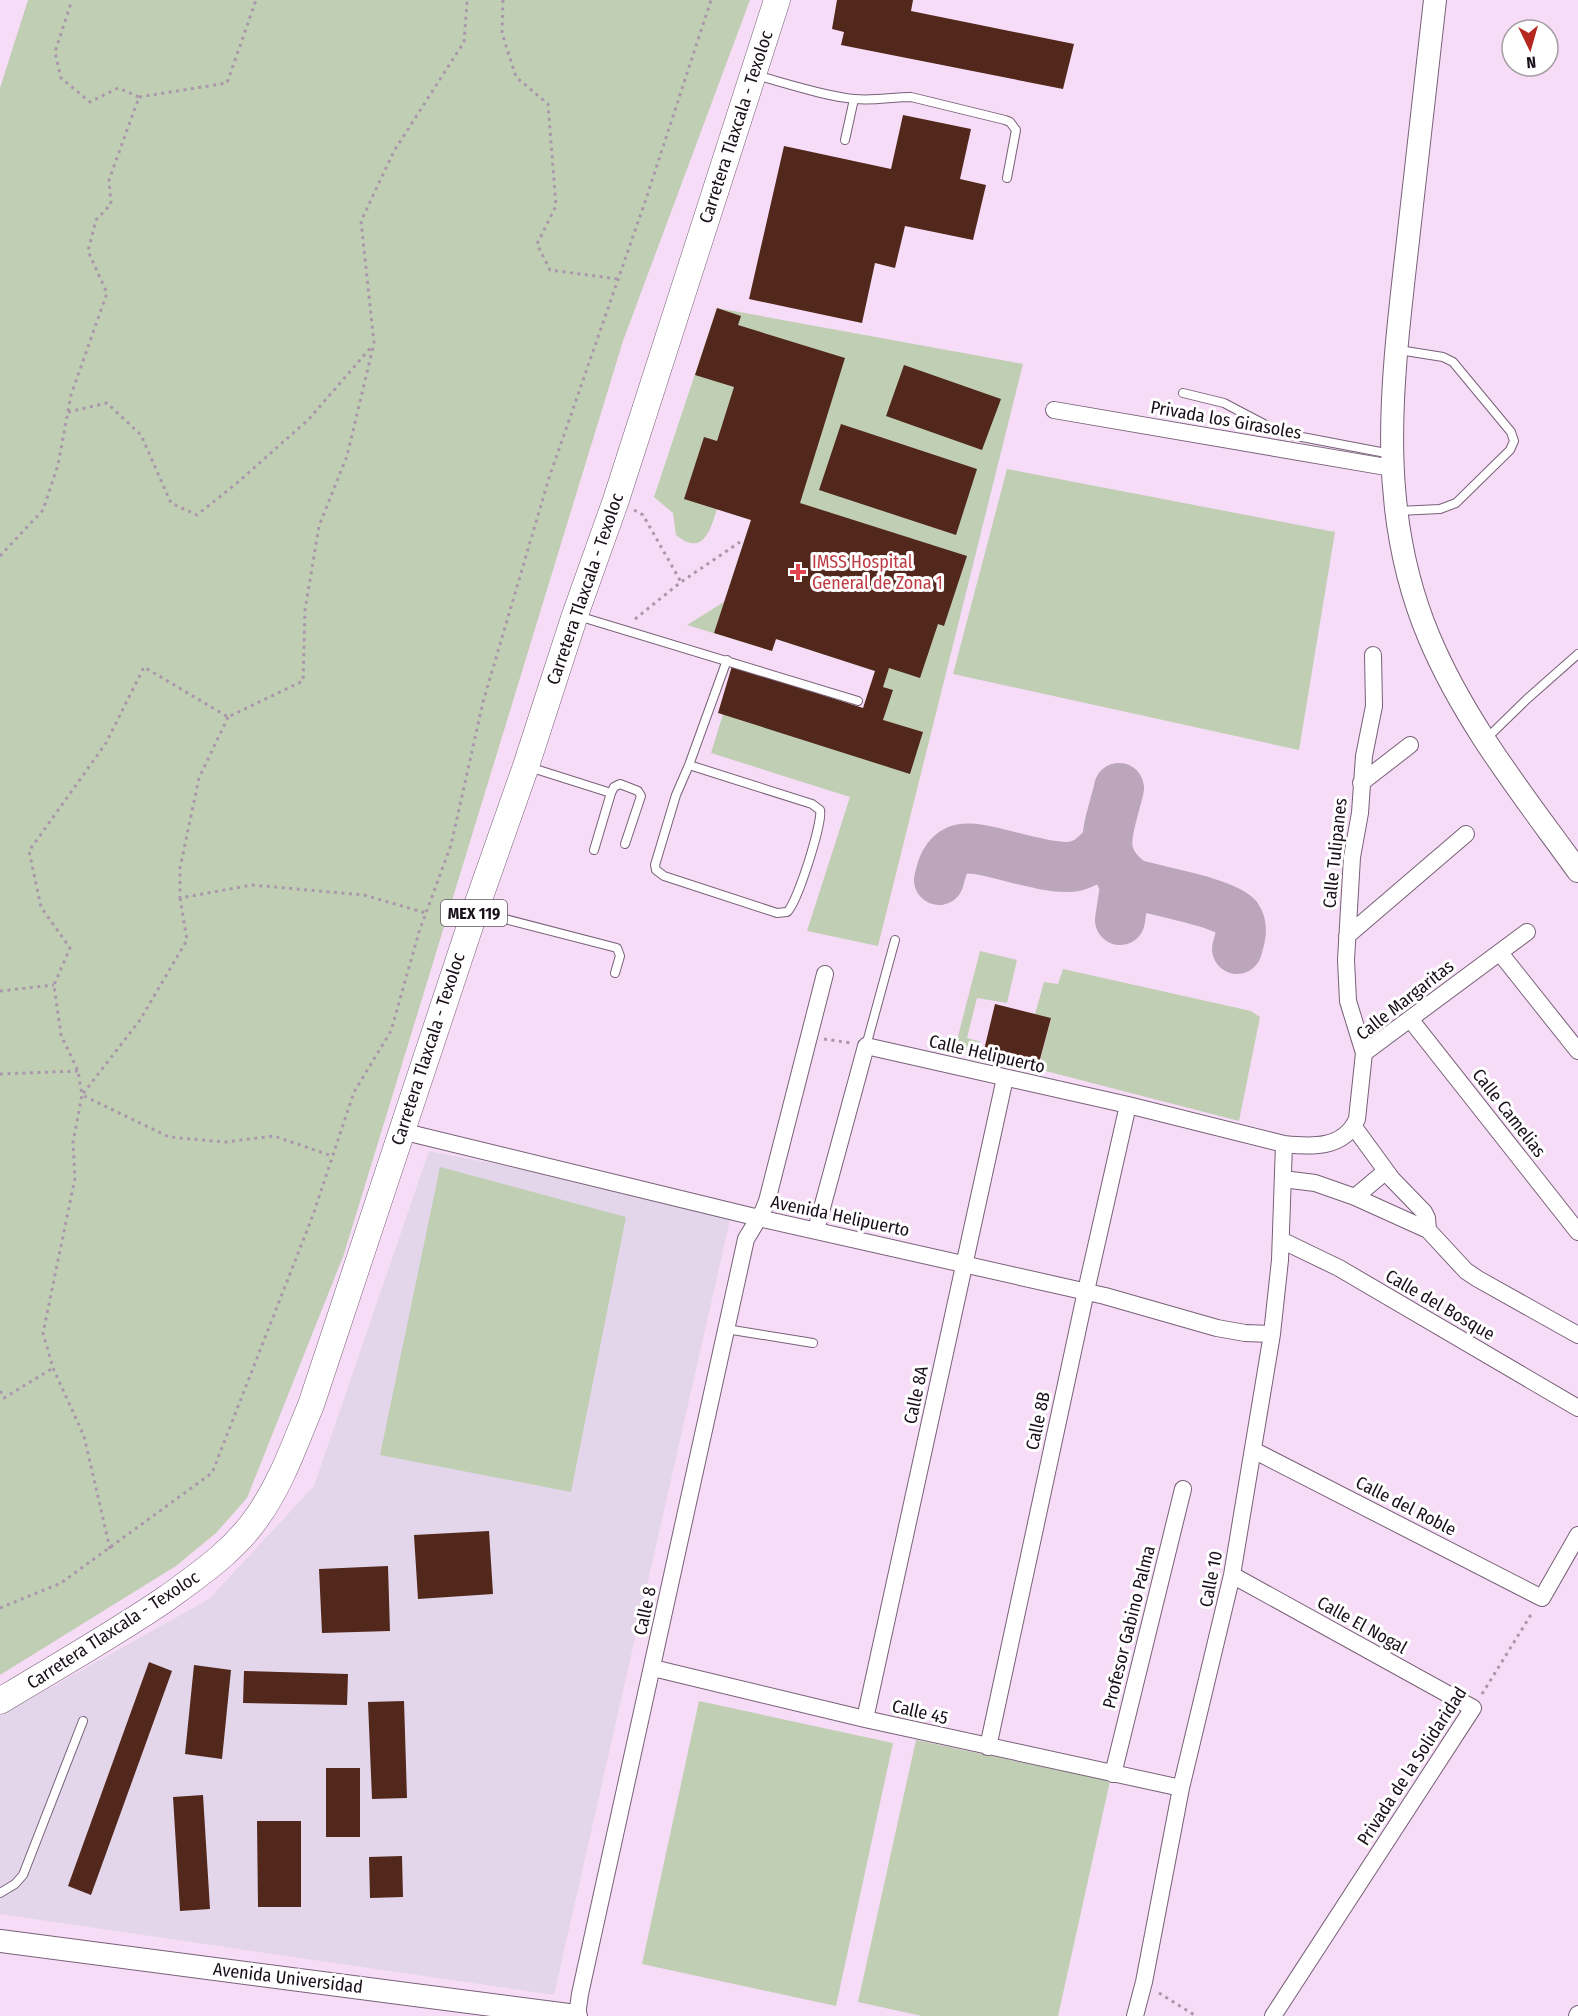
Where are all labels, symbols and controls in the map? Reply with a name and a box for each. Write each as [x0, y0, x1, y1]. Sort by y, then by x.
north arrow [1500, 18, 1560, 78]
street label: Carretera Tlaxcala - Texoloc [694, 28, 778, 226]
text: N [1526, 53, 1537, 72]
street label: Privada los Girasoles [1149, 396, 1303, 444]
street label: Carretera Tlaxcala - Texoloc [542, 490, 628, 688]
place label: IMSS Hospital General de Zona 1 [812, 551, 943, 594]
marker: IMSS Hospital General de Zona 1 [789, 563, 807, 581]
street label: Calle Tulipanes [1318, 796, 1352, 909]
road number: MEX 119 [441, 900, 507, 926]
street label: Carretera Tlaxcala - Texoloc [386, 950, 470, 1148]
street label: Calle Margaritas [1352, 955, 1458, 1045]
street label: Calle Helipuerto [927, 1030, 1047, 1078]
street label: Calle Camelias [1468, 1064, 1551, 1162]
street label: Avenida Helipuerto [769, 1191, 911, 1241]
street label: Calle del Bosque [1381, 1265, 1499, 1345]
street label: Calle 8A [899, 1364, 933, 1426]
street label: Calle 8B [1021, 1390, 1055, 1452]
street label: Calle del Roble [1352, 1471, 1460, 1541]
street label: Profesor Gabino Palma [1098, 1543, 1160, 1711]
street label: Calle 10 [1195, 1549, 1227, 1609]
street label: Carretera Tlaxcala - Texoloc [23, 1566, 204, 1694]
street label: Calle 8 [629, 1585, 661, 1637]
street label: Calle El Nogal [1313, 1591, 1411, 1659]
street label: Privada de la Solidaridad [1352, 1683, 1472, 1849]
street label: Calle 45 [890, 1695, 950, 1729]
street label: Avenida Universidad [212, 1958, 364, 1998]

